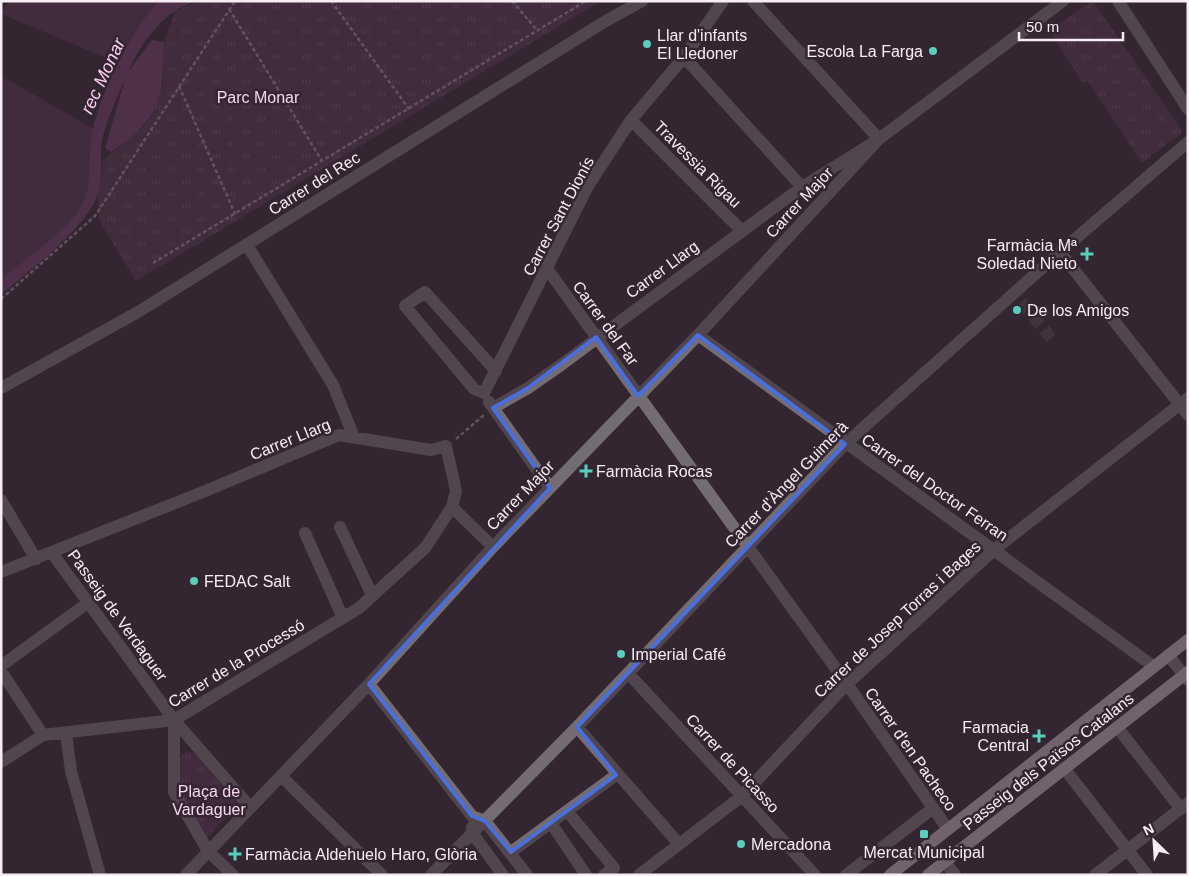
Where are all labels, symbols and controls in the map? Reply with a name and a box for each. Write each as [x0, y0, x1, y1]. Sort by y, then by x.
scale bar [1019, 10, 1123, 42]
text: 50 m [1026, 18, 1059, 35]
place label: Llar d'infants El Lledoner [657, 27, 747, 62]
water label: rec Monar [77, 34, 130, 117]
marker: Llar d'infants El Lledoner [641, 38, 653, 50]
place label: Escola La Farga [806, 43, 923, 60]
marker: Escola La Farga [927, 45, 939, 57]
park label: Parc Monar [217, 89, 300, 106]
street label: Travessia Rigau [651, 118, 744, 211]
street label: Carrer del Rec [266, 149, 363, 218]
street label: Carrer Sant Dionís [520, 154, 597, 279]
street label: Carrer Major [763, 163, 837, 241]
street label: Carrer Llarg [623, 237, 702, 301]
place label: Farmàcia Mª Soledad Nieto [976, 237, 1077, 272]
marker: Farmàcia Mª Soledad Nieto [1081, 248, 1093, 260]
street label: Carrer del Far [569, 278, 642, 369]
place label: De los Amigos [1027, 302, 1129, 319]
marker: De los Amigos [1011, 304, 1023, 316]
street label: Carrer Llarg [247, 416, 333, 463]
street label: Carrer d'Àngel Guimerà [721, 417, 851, 551]
street label: Carrer del Doctor Ferran [858, 430, 1011, 544]
street label: Carrer Major [483, 457, 558, 534]
place label: Farmàcia Rocas [596, 463, 712, 480]
marker: Farmàcia Rocas [580, 465, 592, 477]
street label: Carrer de Josep Torras i Bages [811, 538, 984, 701]
street label: Passeig de Verdaguer [64, 547, 171, 685]
place label: FEDAC Salt [204, 573, 291, 590]
marker: FEDAC Salt [188, 575, 200, 587]
street label: Carrer de la Processó [165, 616, 307, 711]
place label: Imperial Café [631, 646, 726, 663]
marker: Imperial Café [615, 648, 627, 660]
street label: Carrer d'en Pacheco [862, 685, 960, 814]
street label: Passeig dels Països Catalans [960, 690, 1137, 833]
street label: Carrer de Picasso [683, 711, 783, 816]
place label: Farmacia Central [962, 719, 1029, 754]
marker: Farmacia Central [1033, 730, 1045, 742]
park label: Plaça de Vardaguer [172, 783, 246, 818]
north arrow [1129, 816, 1179, 866]
text: N [1141, 820, 1156, 839]
marker: Mercat Municipal [918, 828, 930, 840]
place label: Mercadona [751, 836, 831, 853]
marker: Mercadona [735, 838, 747, 850]
place label: Mercat Municipal [864, 844, 984, 861]
place label: Farmàcia Aldehuelo Haro, Glòria [245, 846, 477, 863]
marker: Farmàcia Aldehuelo Haro, Glòria [229, 848, 241, 860]

